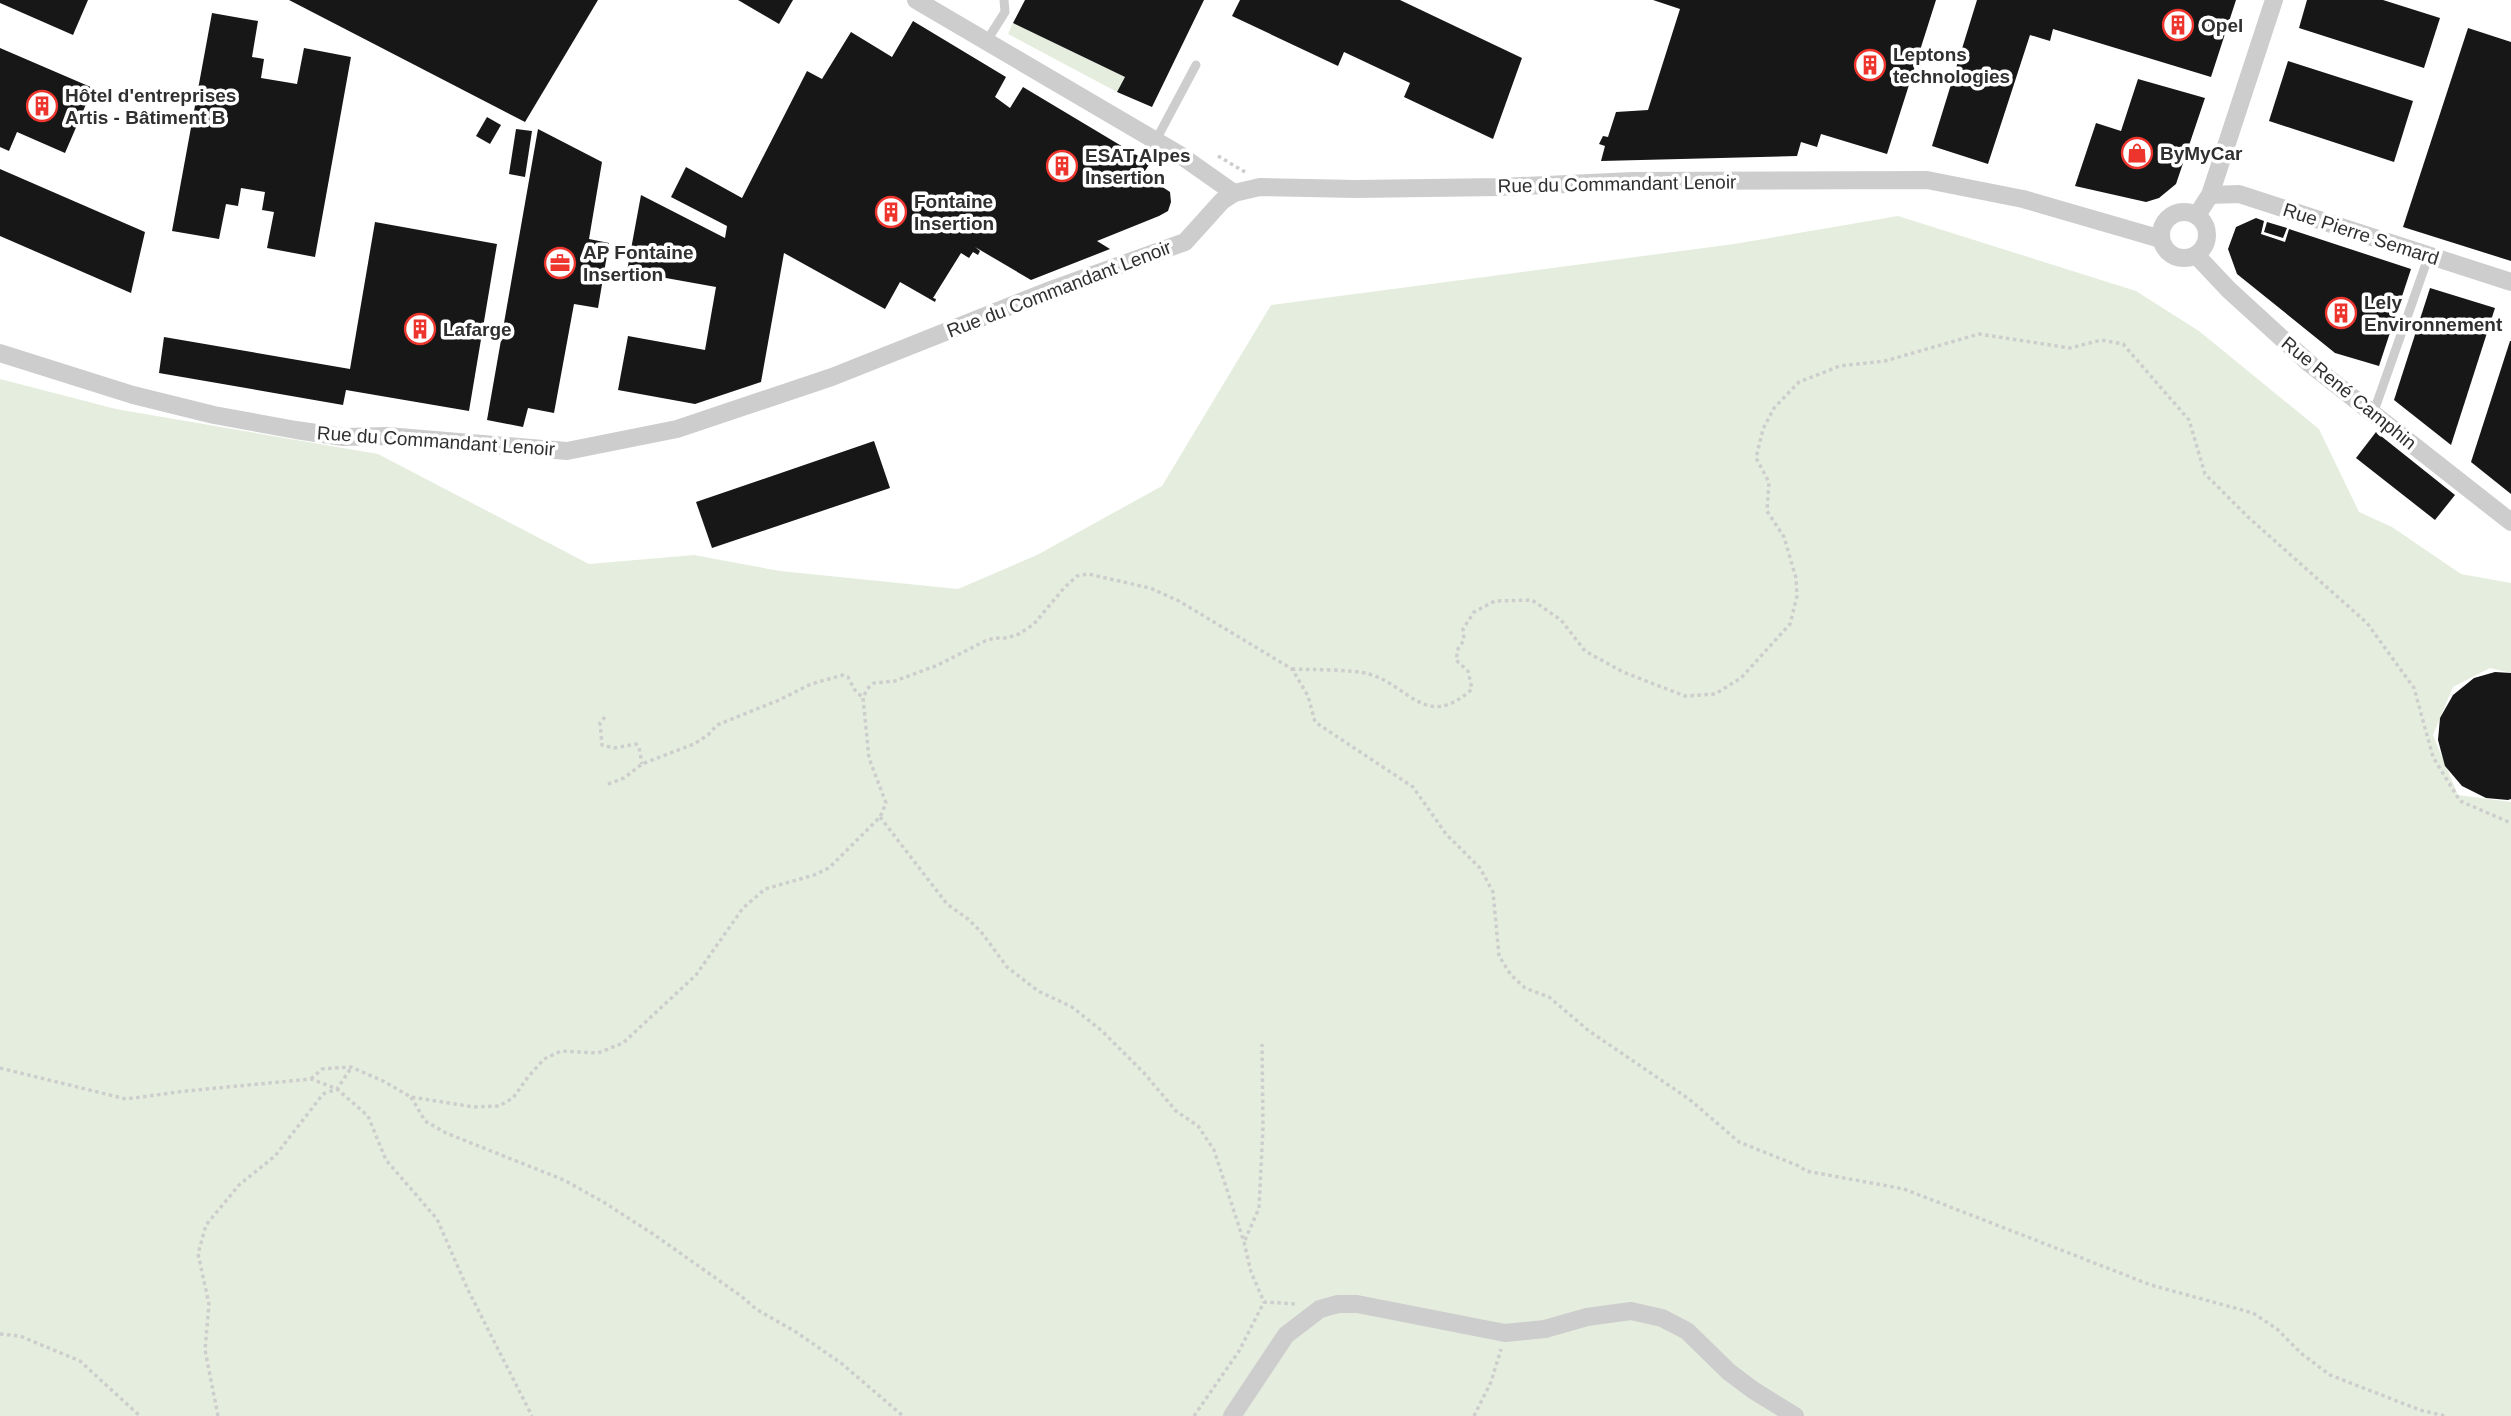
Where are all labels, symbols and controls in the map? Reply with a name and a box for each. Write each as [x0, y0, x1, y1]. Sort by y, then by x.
building icon: Opel [2161, 8, 2195, 42]
place label: Opel [2201, 15, 2243, 36]
place label: Leptons technologies [1893, 44, 2010, 87]
building icon: Leptons technologies [1853, 48, 1887, 82]
place label: Hôtel d'entreprises Artis - Bâtiment B [65, 85, 236, 128]
building icon: Hôtel d'entreprises Artis - Bâtiment B [25, 89, 59, 123]
shop icon: ByMyCar [2120, 136, 2154, 170]
place label: ByMyCar [2160, 143, 2243, 164]
place label: ESAT Alpes Insertion [1085, 145, 1191, 188]
building icon: ESAT Alpes Insertion [1045, 149, 1079, 183]
street label: Rue du Commandant Lenoir [1497, 171, 1737, 197]
place label: Fontaine Insertion [914, 191, 994, 234]
building icon: Fontaine Insertion [874, 195, 908, 229]
street label: Rue Pierre Semard [2280, 199, 2442, 269]
street label: Rue du Commandant Lenoir [944, 236, 1175, 342]
place label: AP Fontaine Insertion [583, 242, 694, 285]
office icon: AP Fontaine Insertion [543, 246, 577, 280]
place label: Lely Environnement [2364, 292, 2503, 335]
building icon: Lely Environnement [2324, 296, 2358, 330]
building icon: Lafarge [403, 312, 437, 346]
place label: Lafarge [443, 319, 512, 340]
street label: Rue René Camphin [2278, 332, 2420, 454]
street label: Rue du Commandant Lenoir [316, 422, 556, 460]

